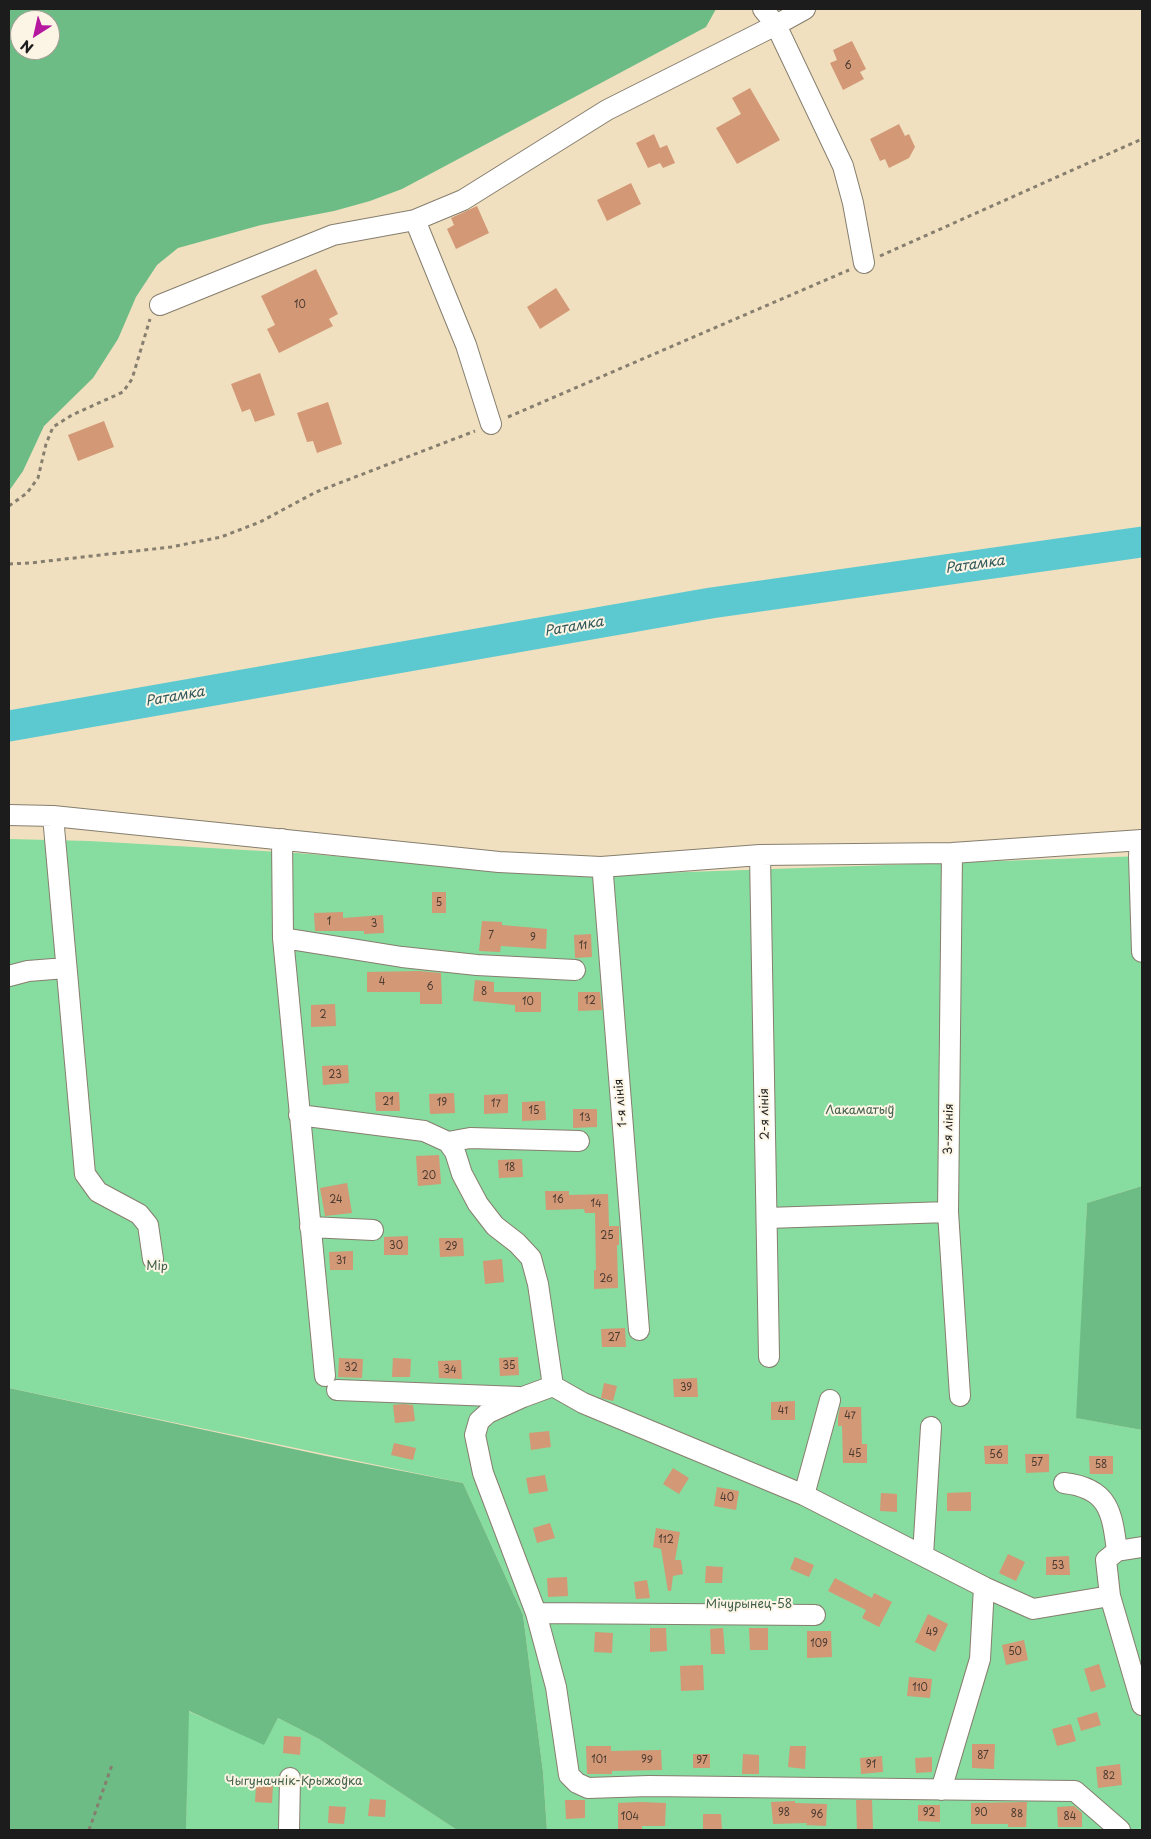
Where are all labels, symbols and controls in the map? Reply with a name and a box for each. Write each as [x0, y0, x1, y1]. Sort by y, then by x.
north arrow [10, 10, 60, 60]
text: N [16, 35, 37, 59]
house number: 6 [844, 60, 852, 72]
house number: 10 [294, 299, 306, 311]
water label: Ратамка [944, 553, 1006, 577]
water label: Ратамка [543, 614, 605, 640]
water label: Ратамка [144, 684, 206, 710]
house number: 5 [436, 897, 442, 909]
house number: 1 [327, 916, 331, 928]
house number: 3 [371, 918, 377, 930]
house number: 7 [488, 930, 494, 942]
house number: 9 [530, 932, 536, 944]
house number: 11 [579, 940, 587, 952]
house number: 4 [379, 976, 385, 988]
house number: 6 [426, 981, 434, 993]
house number: 8 [481, 986, 487, 998]
house number: 12 [584, 995, 596, 1007]
house number: 10 [522, 996, 534, 1008]
house number: 2 [319, 1009, 327, 1021]
house number: 23 [328, 1069, 342, 1081]
street label: 1-я лінія [612, 1078, 630, 1128]
street label: 2-я лінія [757, 1088, 773, 1140]
house number: 21 [382, 1096, 394, 1108]
house number: 19 [437, 1097, 447, 1109]
house number: 17 [491, 1098, 501, 1110]
street label: 3-я лінія [941, 1103, 957, 1155]
park label: Лакаматыў [826, 1104, 894, 1118]
house number: 15 [529, 1105, 539, 1117]
house number: 13 [579, 1112, 591, 1124]
house number: 18 [505, 1162, 515, 1174]
house number: 20 [422, 1170, 436, 1182]
house number: 24 [329, 1194, 343, 1206]
house number: 16 [552, 1194, 564, 1206]
house number: 14 [590, 1198, 602, 1210]
house number: 25 [600, 1230, 614, 1242]
house number: 30 [389, 1240, 403, 1252]
house number: 29 [445, 1241, 457, 1253]
house number: 31 [336, 1255, 346, 1267]
park label: Мір [146, 1260, 168, 1274]
house number: 26 [599, 1273, 613, 1285]
house number: 27 [608, 1332, 620, 1344]
house number: 35 [503, 1360, 515, 1372]
house number: 32 [344, 1362, 358, 1374]
house number: 34 [443, 1364, 457, 1376]
house number: 39 [680, 1382, 692, 1394]
house number: 41 [778, 1405, 788, 1417]
house number: 47 [844, 1410, 856, 1422]
house number: 45 [849, 1448, 861, 1460]
house number: 56 [989, 1449, 1003, 1461]
house number: 57 [1031, 1457, 1043, 1469]
house number: 58 [1095, 1459, 1107, 1471]
house number: 40 [720, 1492, 734, 1504]
house number: 112 [658, 1534, 674, 1546]
house number: 53 [1052, 1560, 1064, 1572]
park label: Мічурынец-58 [706, 1598, 792, 1612]
house number: 49 [926, 1627, 938, 1639]
house number: 109 [810, 1638, 828, 1650]
house number: 50 [1008, 1646, 1022, 1658]
house number: 110 [912, 1682, 928, 1694]
house number: 87 [977, 1750, 989, 1762]
house number: 101 [591, 1754, 607, 1766]
house number: 99 [641, 1754, 653, 1766]
house number: 97 [696, 1755, 708, 1767]
house number: 91 [866, 1759, 876, 1771]
house number: 82 [1103, 1770, 1115, 1782]
park label: Чыгуначнік-Крыжоўка [226, 1775, 362, 1789]
house number: 98 [778, 1807, 790, 1819]
house number: 92 [923, 1807, 935, 1819]
house number: 90 [974, 1807, 988, 1819]
house number: 88 [1011, 1808, 1023, 1820]
house number: 96 [811, 1809, 823, 1821]
house number: 104 [621, 1811, 639, 1823]
house number: 84 [1064, 1811, 1076, 1823]

